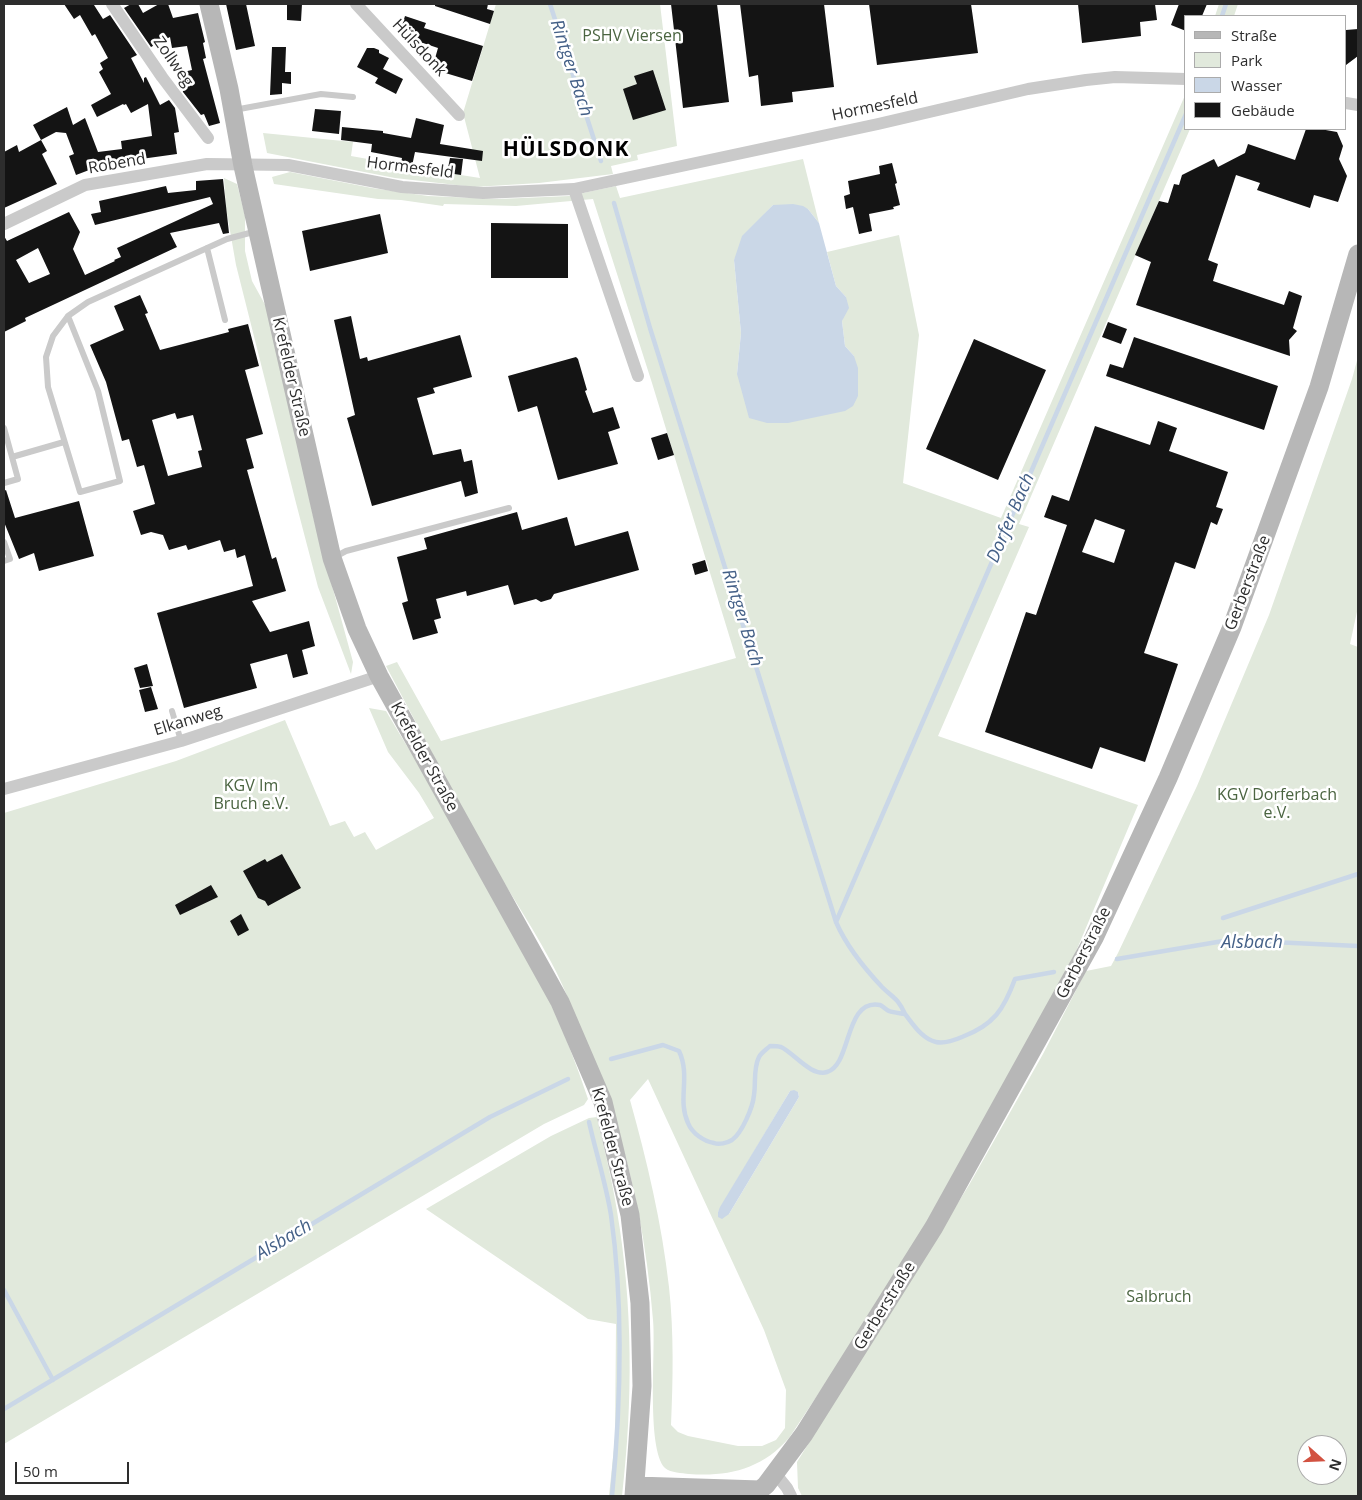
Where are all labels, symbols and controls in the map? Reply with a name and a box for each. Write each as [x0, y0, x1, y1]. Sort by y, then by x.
legend [1184, 15, 1347, 130]
street label: Hülsdonk [388, 16, 450, 80]
water label: Rintger Bach [545, 17, 597, 119]
text: Straße [1231, 25, 1277, 45]
park label: PSHV Viersen [582, 26, 682, 46]
street label: Zollweg [149, 33, 197, 91]
text: Park [1231, 50, 1262, 70]
text: Wasser [1231, 75, 1282, 95]
street label: Hormesfeld [830, 89, 920, 125]
text: Gebäude [1231, 100, 1295, 120]
district label: HÜLSDONK [502, 137, 630, 163]
street label: Robend [87, 150, 147, 178]
street label: Hormesfeld [365, 153, 455, 183]
street label: Krefelder Straße [268, 315, 314, 439]
water label: Dorfer Bach [982, 470, 1040, 566]
street label: Gerberstraße [1221, 533, 1275, 633]
water label: Rintger Bach [717, 567, 767, 669]
street label: Krefelder Straße [386, 699, 462, 815]
street label: Elkanweg [152, 702, 224, 740]
park label: KGV Im Bruch e.V. [213, 776, 289, 814]
park label: KGV Dorferbach e.V. [1217, 785, 1337, 823]
street label: Gerberstraße [1053, 904, 1115, 1002]
water label: Alsbach [1221, 932, 1283, 954]
street label: Krefelder Straße [587, 1086, 637, 1208]
water label: Alsbach [252, 1215, 316, 1265]
street label: Gerberstraße [850, 1258, 920, 1354]
park label: Salbruch [1126, 1287, 1192, 1307]
north arrow [1297, 1435, 1347, 1485]
scale bar [18, 1452, 131, 1484]
text: N [1325, 1456, 1347, 1474]
text: 50 m [23, 1461, 58, 1481]

